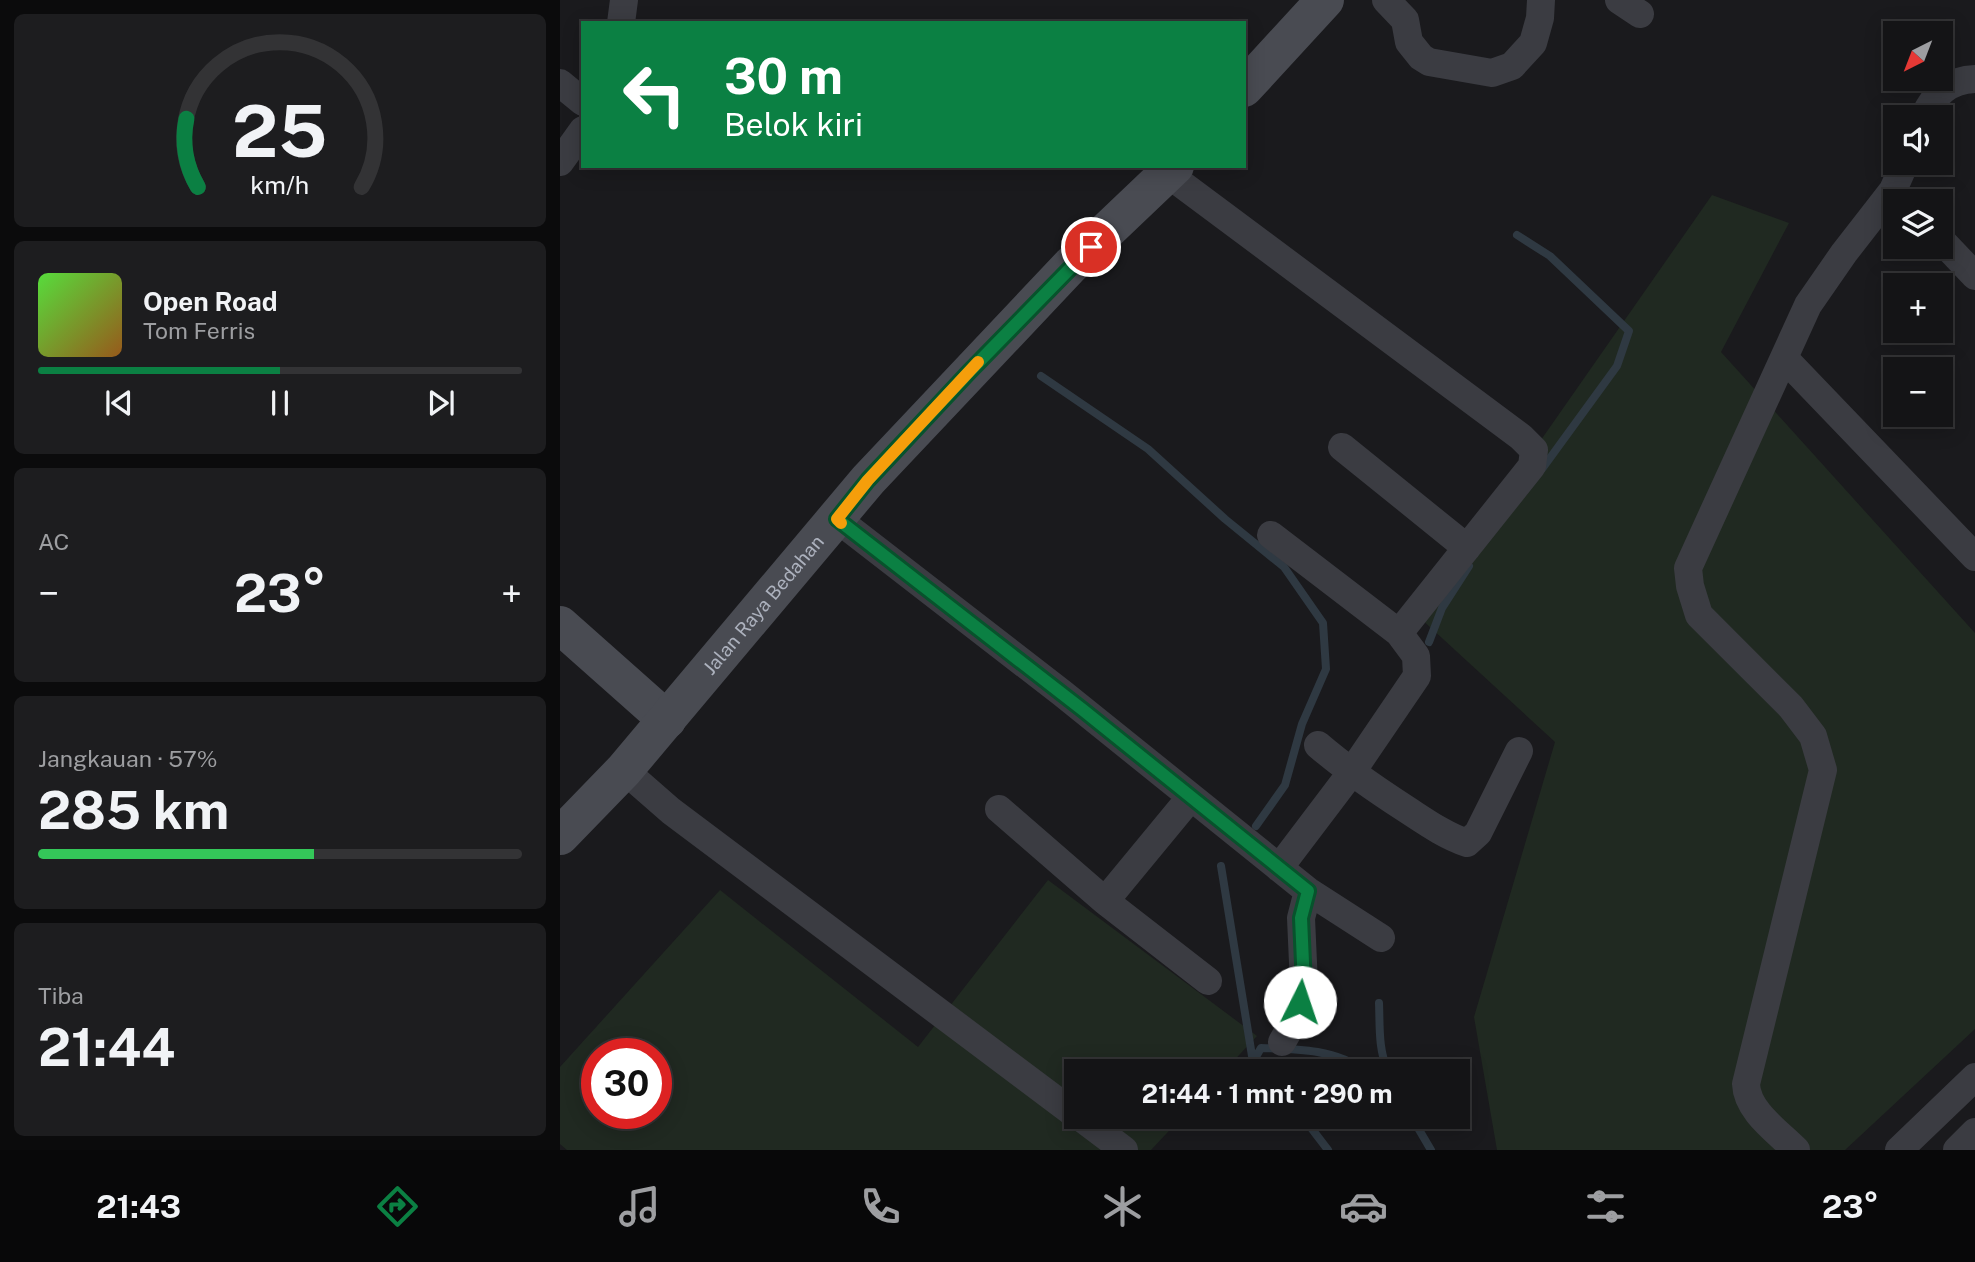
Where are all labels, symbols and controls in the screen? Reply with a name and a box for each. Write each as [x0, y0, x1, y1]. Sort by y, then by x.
north arrow [1883, 21, 1953, 91]
map controls [1883, 21, 1953, 427]
text: 30 m [724, 47, 843, 105]
icon: left [609, 49, 700, 140]
text: 25 [232, 88, 328, 173]
button: sound [1883, 105, 1953, 175]
text: Belok kiri [724, 106, 863, 143]
text: km/h [251, 169, 309, 199]
button: layers [1883, 189, 1953, 259]
pin [1061, 217, 1121, 277]
icon: arrive [1072, 228, 1110, 266]
button: + [1883, 273, 1953, 343]
text: Open Road [143, 286, 278, 317]
text: Tom Ferris [143, 317, 255, 344]
button: − [1883, 357, 1953, 427]
icon: previous [100, 384, 138, 422]
icon: pause [261, 384, 299, 422]
icon: next [422, 384, 460, 422]
text: AC [38, 528, 69, 555]
street label: Jalan Raya Bedahan [698, 530, 828, 679]
text: 23° [234, 563, 326, 624]
text: − [38, 571, 59, 616]
text: + [501, 571, 522, 616]
text: Jangkauan · 57% [38, 745, 218, 772]
text: 285 km [38, 780, 229, 841]
position arrow [1263, 965, 1337, 1039]
text: Tiba [38, 982, 84, 1009]
text: 21:44 [38, 1017, 175, 1078]
speed limit sign: 30 [581, 1038, 672, 1129]
text: 21:44 · 1 mnt · 290 m [1142, 1078, 1392, 1109]
icon: directions [373, 1182, 422, 1231]
icon: music [615, 1182, 664, 1231]
icon: phone [856, 1182, 905, 1231]
icon: climate [1098, 1182, 1147, 1231]
icon: car [1339, 1182, 1388, 1231]
icon: filters [1581, 1182, 1630, 1231]
text: 21:43 [96, 1188, 181, 1225]
text: 23° [1822, 1188, 1879, 1225]

